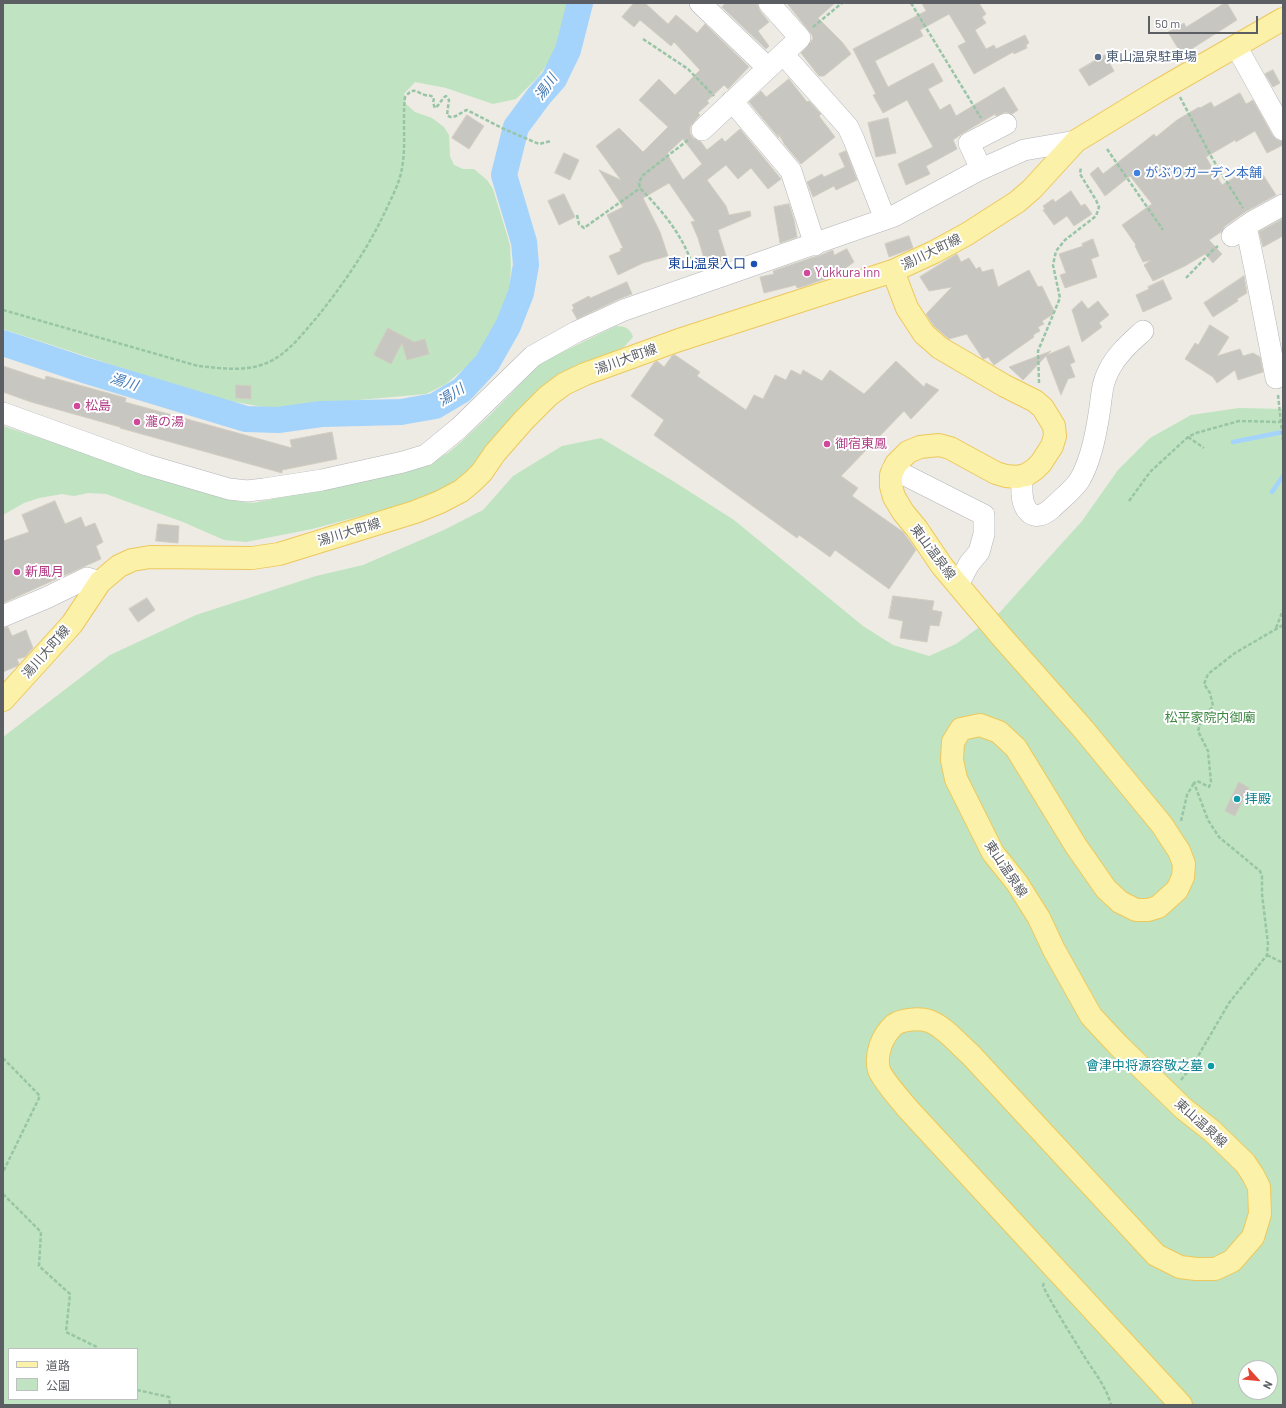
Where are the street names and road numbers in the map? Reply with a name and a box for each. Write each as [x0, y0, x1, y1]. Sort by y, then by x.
street label: 湯川大町線 [898, 231, 964, 273]
street label: 湯川大町線 [593, 341, 659, 377]
street label: 湯川大町線 [316, 515, 382, 549]
street label: 東山温泉線 [907, 521, 959, 583]
street label: 湯川大町線 [19, 622, 73, 682]
street label: 東山温泉線 [981, 838, 1031, 900]
street label: 東山温泉線 [1172, 1095, 1230, 1151]

